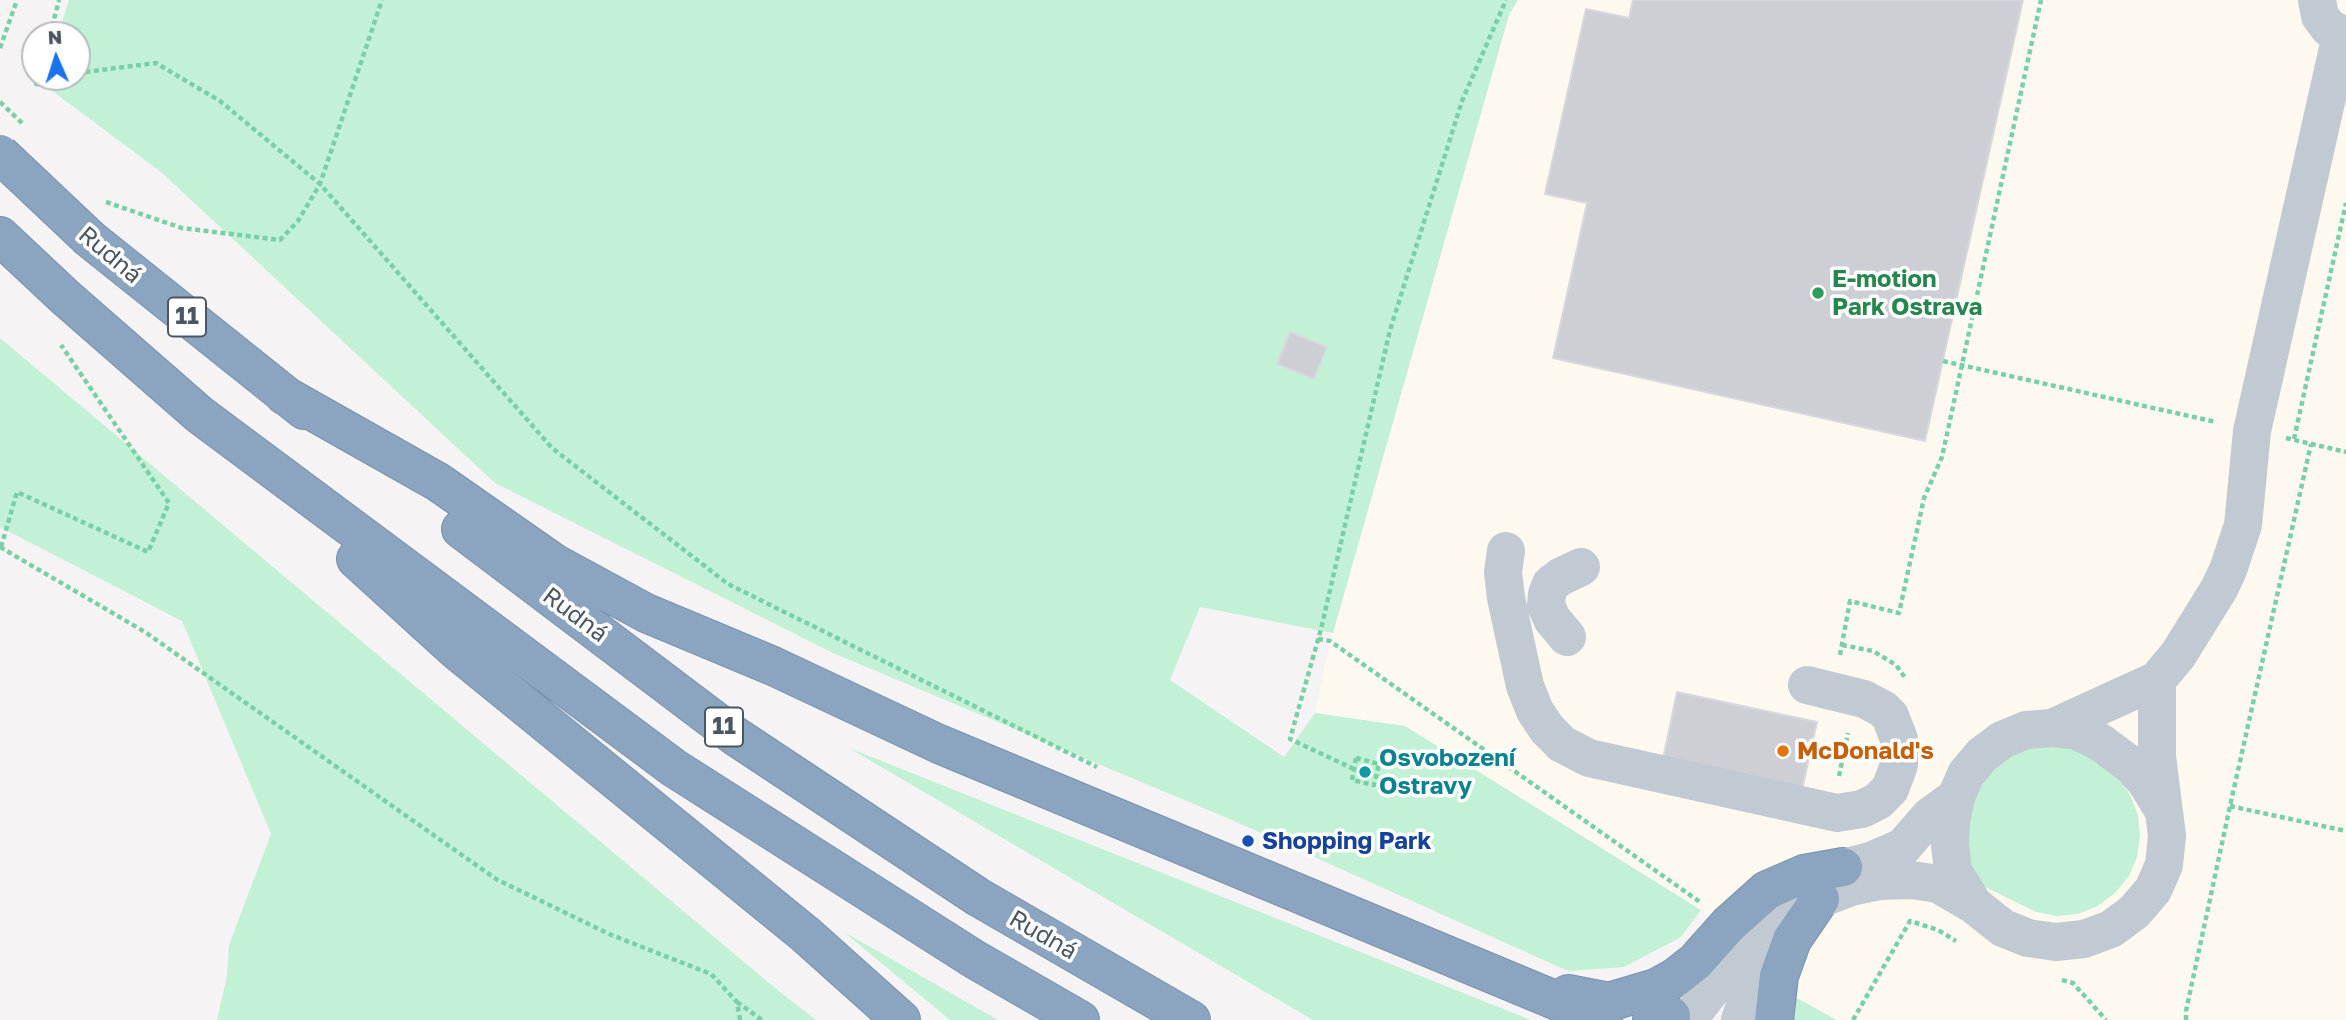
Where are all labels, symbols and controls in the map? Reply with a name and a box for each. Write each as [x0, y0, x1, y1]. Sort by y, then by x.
north arrow [21, 21, 91, 91]
text: N [47, 25, 63, 48]
street label: Rudná [73, 220, 147, 290]
place label: E-motion Park Ostrava [1832, 265, 1982, 321]
marker: E-motion Park Ostrava [1810, 285, 1826, 301]
road number: 11 [168, 298, 206, 336]
street label: Rudná [537, 581, 613, 649]
road number: 11 [705, 708, 743, 747]
place label: McDonald's [1797, 737, 1934, 765]
marker: McDonald's [1775, 743, 1791, 759]
place label: Osvobození Ostravy [1379, 744, 1515, 800]
marker: Osvobození Ostravy [1357, 764, 1373, 780]
place label: Shopping Park [1262, 827, 1431, 855]
marker: Shopping Park [1240, 833, 1256, 849]
street label: Rudná [1004, 904, 1082, 966]

